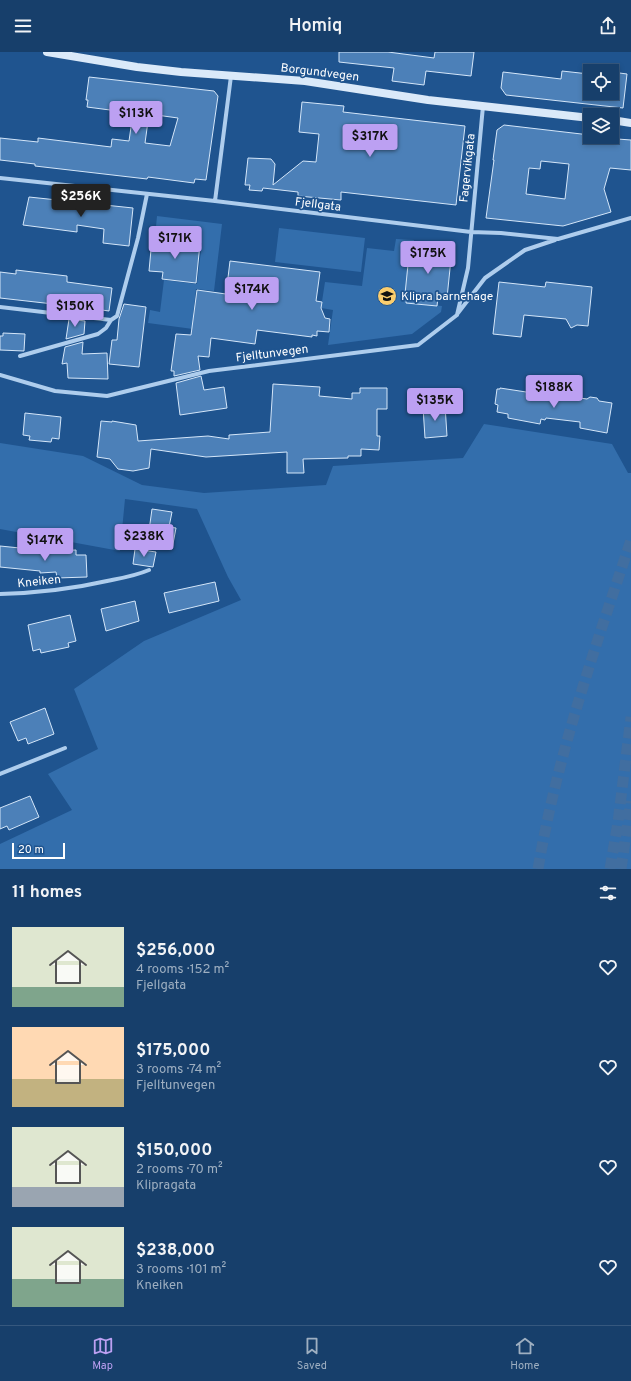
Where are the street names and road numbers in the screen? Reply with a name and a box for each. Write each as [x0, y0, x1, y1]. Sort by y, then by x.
street label: Borgundvegen [280, 60, 360, 86]
street label: Fagervikgata [456, 133, 480, 203]
street label: Fjellgata [294, 194, 342, 216]
street label: Fjelltunvegen [235, 342, 309, 366]
street label: Kneiken [17, 572, 62, 592]

